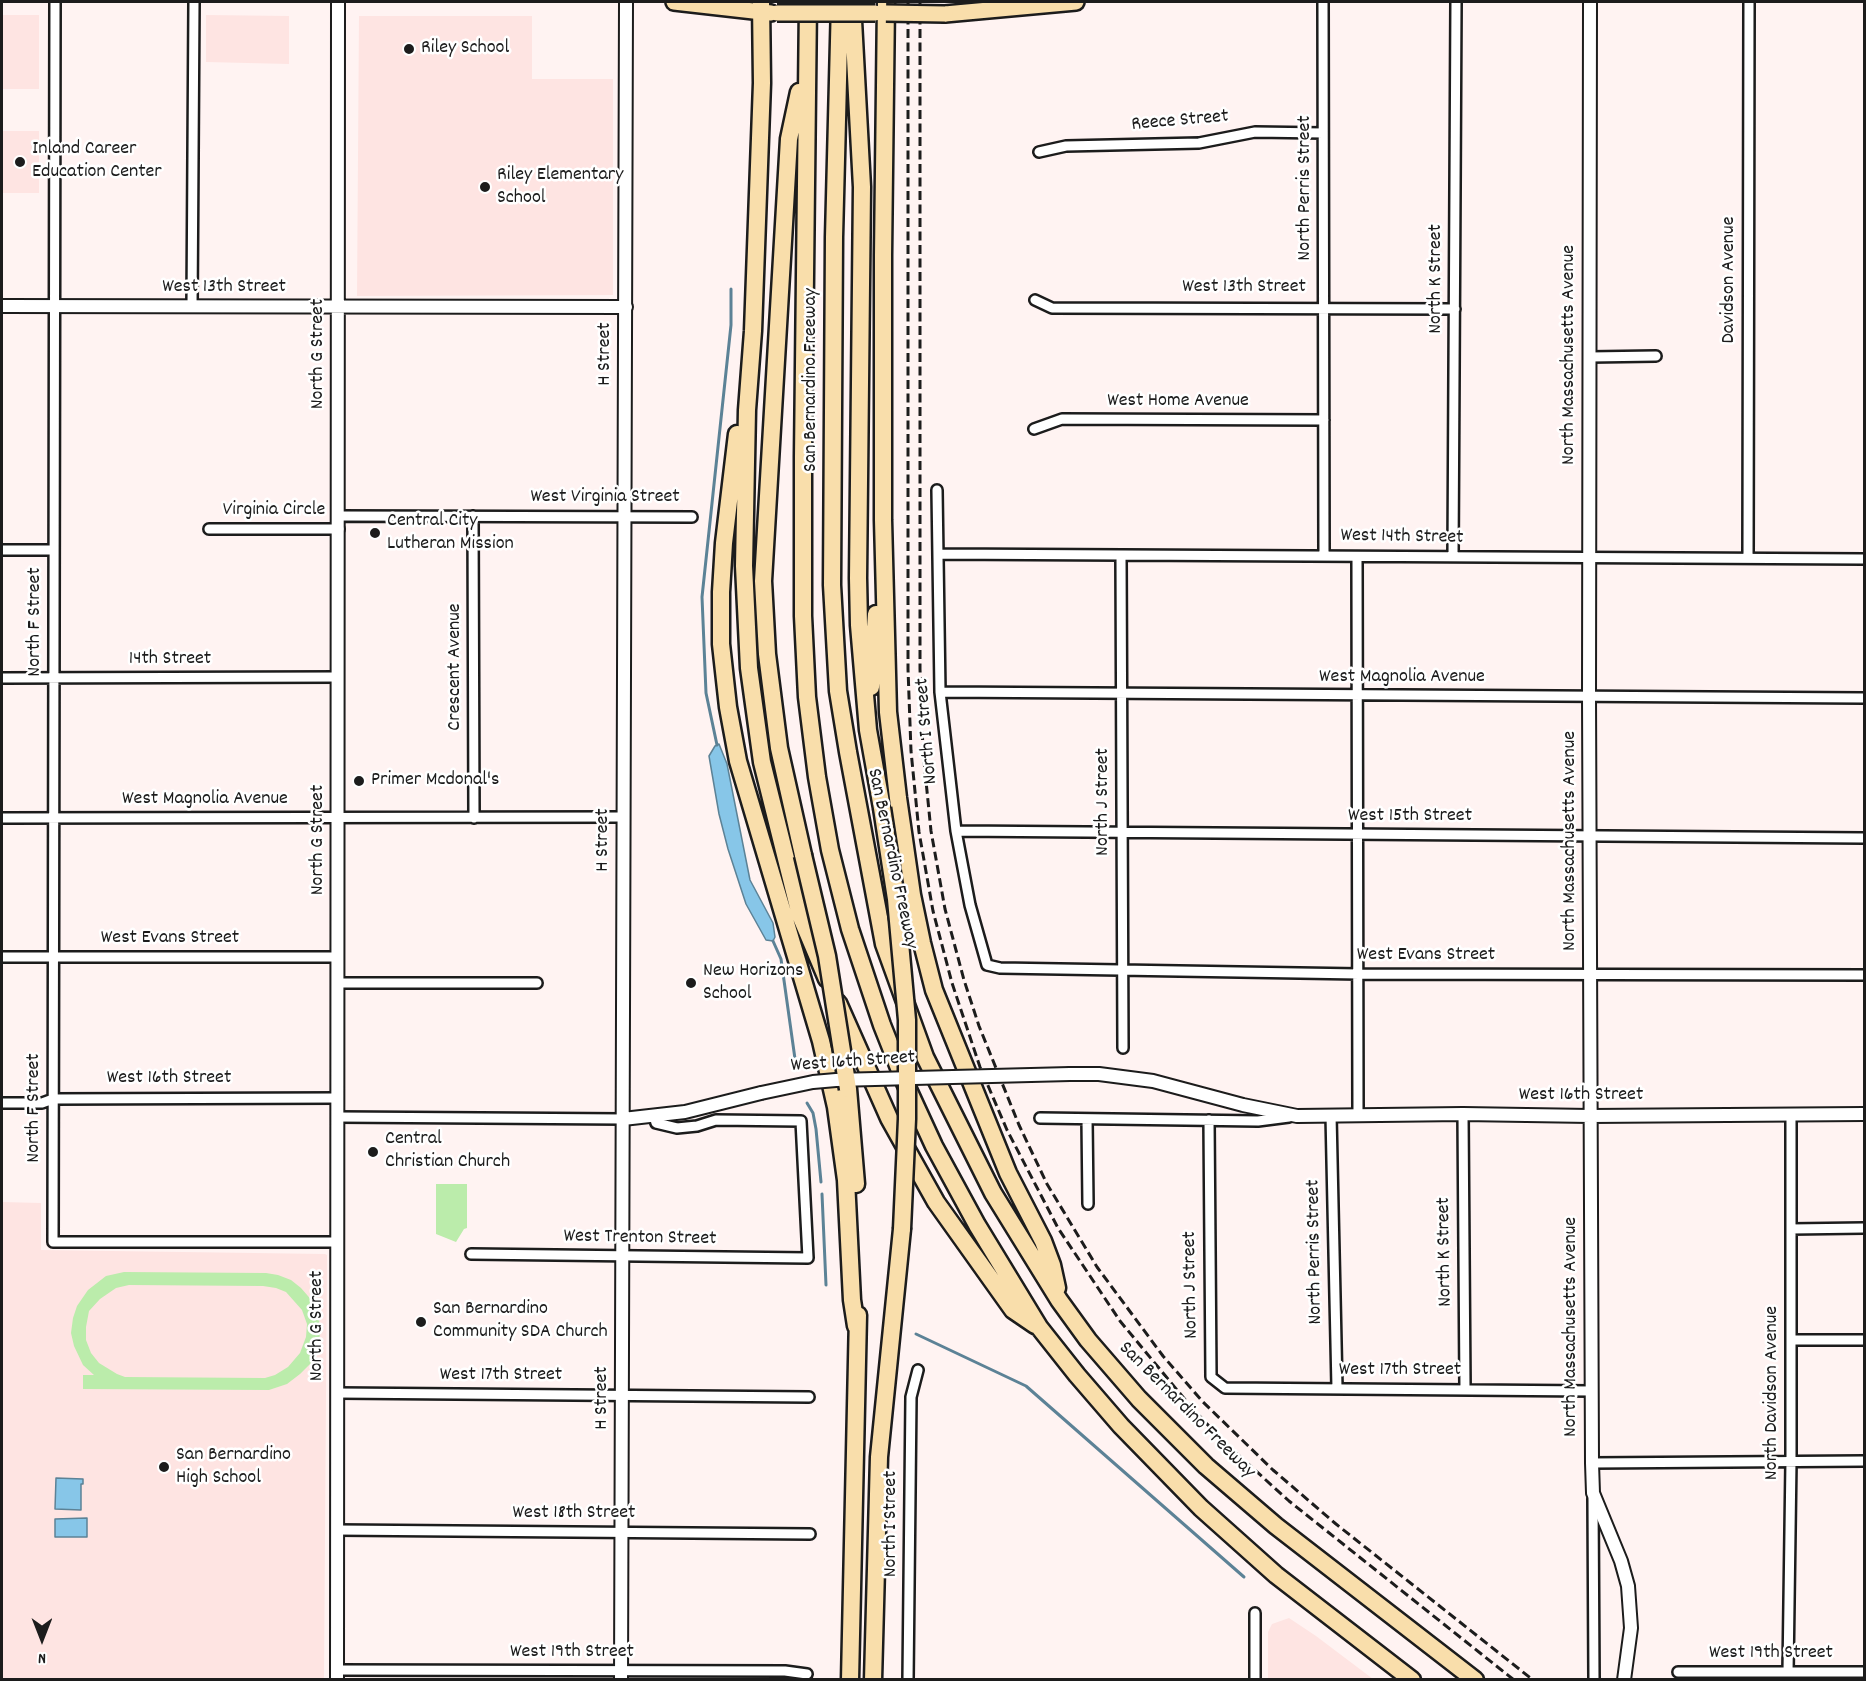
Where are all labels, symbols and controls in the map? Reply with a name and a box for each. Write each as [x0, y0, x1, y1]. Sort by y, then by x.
place label: Riley School [421, 37, 509, 61]
marker: Riley School [402, 42, 416, 56]
street label: Reece Street [1130, 106, 1230, 138]
street label: North Perris Street [1294, 115, 1318, 261]
place label: Inland Career Education Center [32, 138, 162, 185]
marker: Inland Career Education Center [13, 155, 27, 169]
place label: Riley Elementary School [497, 164, 623, 211]
marker: Riley Elementary School [478, 180, 492, 194]
street label: Davidson Avenue [1718, 217, 1742, 343]
street label: North K Street [1425, 224, 1449, 334]
street label: North Massachusetts Avenue [1558, 245, 1582, 465]
street label: West 13th Street [162, 276, 286, 300]
street label: West 13th Street [1182, 276, 1306, 300]
street label: San Bernardino Freeway [800, 288, 824, 472]
street label: North G Street [307, 299, 331, 409]
street label: H Street [594, 322, 618, 386]
street label: West Home Avenue [1107, 390, 1249, 414]
street label: West Virginia Street [530, 486, 680, 510]
street label: Virginia Circle [223, 499, 325, 523]
place label: Central City Lutheran Mission [387, 510, 514, 557]
street label: West 14th Street [1340, 525, 1464, 551]
marker: Central City Lutheran Mission [368, 526, 382, 540]
street label: North F Street [24, 567, 48, 677]
street label: Crescent Avenue [444, 603, 468, 731]
street label: 14th Street [129, 648, 211, 672]
street label: West Magnolia Avenue [1319, 666, 1485, 690]
street label: North I Street [911, 677, 945, 785]
street label: North Massachusetts Avenue [1559, 731, 1583, 951]
street label: North J Street [1092, 748, 1116, 856]
street label: San Bernardino Freeway [860, 767, 922, 951]
place label: Primer Mcdonal's [371, 769, 499, 793]
marker: Primer Mcdonal's [352, 774, 366, 788]
street label: North G Street [307, 785, 331, 895]
street label: West Magnolia Avenue [122, 788, 288, 812]
street label: West 15th Street [1348, 805, 1472, 829]
street label: H Street [592, 808, 616, 872]
street label: West Evans Street [101, 927, 239, 951]
street label: West Evans Street [1357, 944, 1495, 968]
place label: New Horizons School [703, 960, 804, 1007]
marker: New Horizons School [684, 976, 698, 990]
street label: West 16th Street [790, 1047, 916, 1079]
street label: North F Street [23, 1053, 47, 1163]
street label: West 16th Street [107, 1067, 231, 1091]
street label: West 16th Street [1519, 1084, 1643, 1108]
place label: Central Christian Church [385, 1128, 510, 1175]
marker: Central Christian Church [366, 1145, 380, 1159]
street label: North Perris Street [1303, 1179, 1329, 1325]
street label: North K Street [1433, 1197, 1459, 1307]
street label: North Massachusetts Avenue [1560, 1217, 1584, 1437]
street label: West Trenton Street [563, 1226, 717, 1252]
street label: North J Street [1179, 1231, 1205, 1339]
street label: North G Street [306, 1271, 330, 1381]
place label: San Bernardino Community SDA Church [433, 1298, 608, 1345]
street label: North Davidson Avenue [1761, 1306, 1785, 1480]
marker: San Bernardino Community SDA Church [414, 1315, 428, 1329]
street label: San Bernardino Freeway [1113, 1338, 1259, 1484]
street label: West 17th Street [1339, 1359, 1461, 1383]
street label: West 17th Street [440, 1364, 562, 1388]
street label: H Street [591, 1366, 615, 1430]
place label: San Bernardino High School [176, 1444, 291, 1491]
marker: San Bernardino High School [157, 1460, 171, 1474]
street label: North I Street [880, 1471, 904, 1577]
street label: West 18th Street [513, 1502, 635, 1526]
north arrow [12, 1609, 72, 1669]
street label: West 19th Street [510, 1641, 634, 1665]
street label: West 19th Street [1709, 1642, 1833, 1666]
text: N [38, 1646, 46, 1669]

